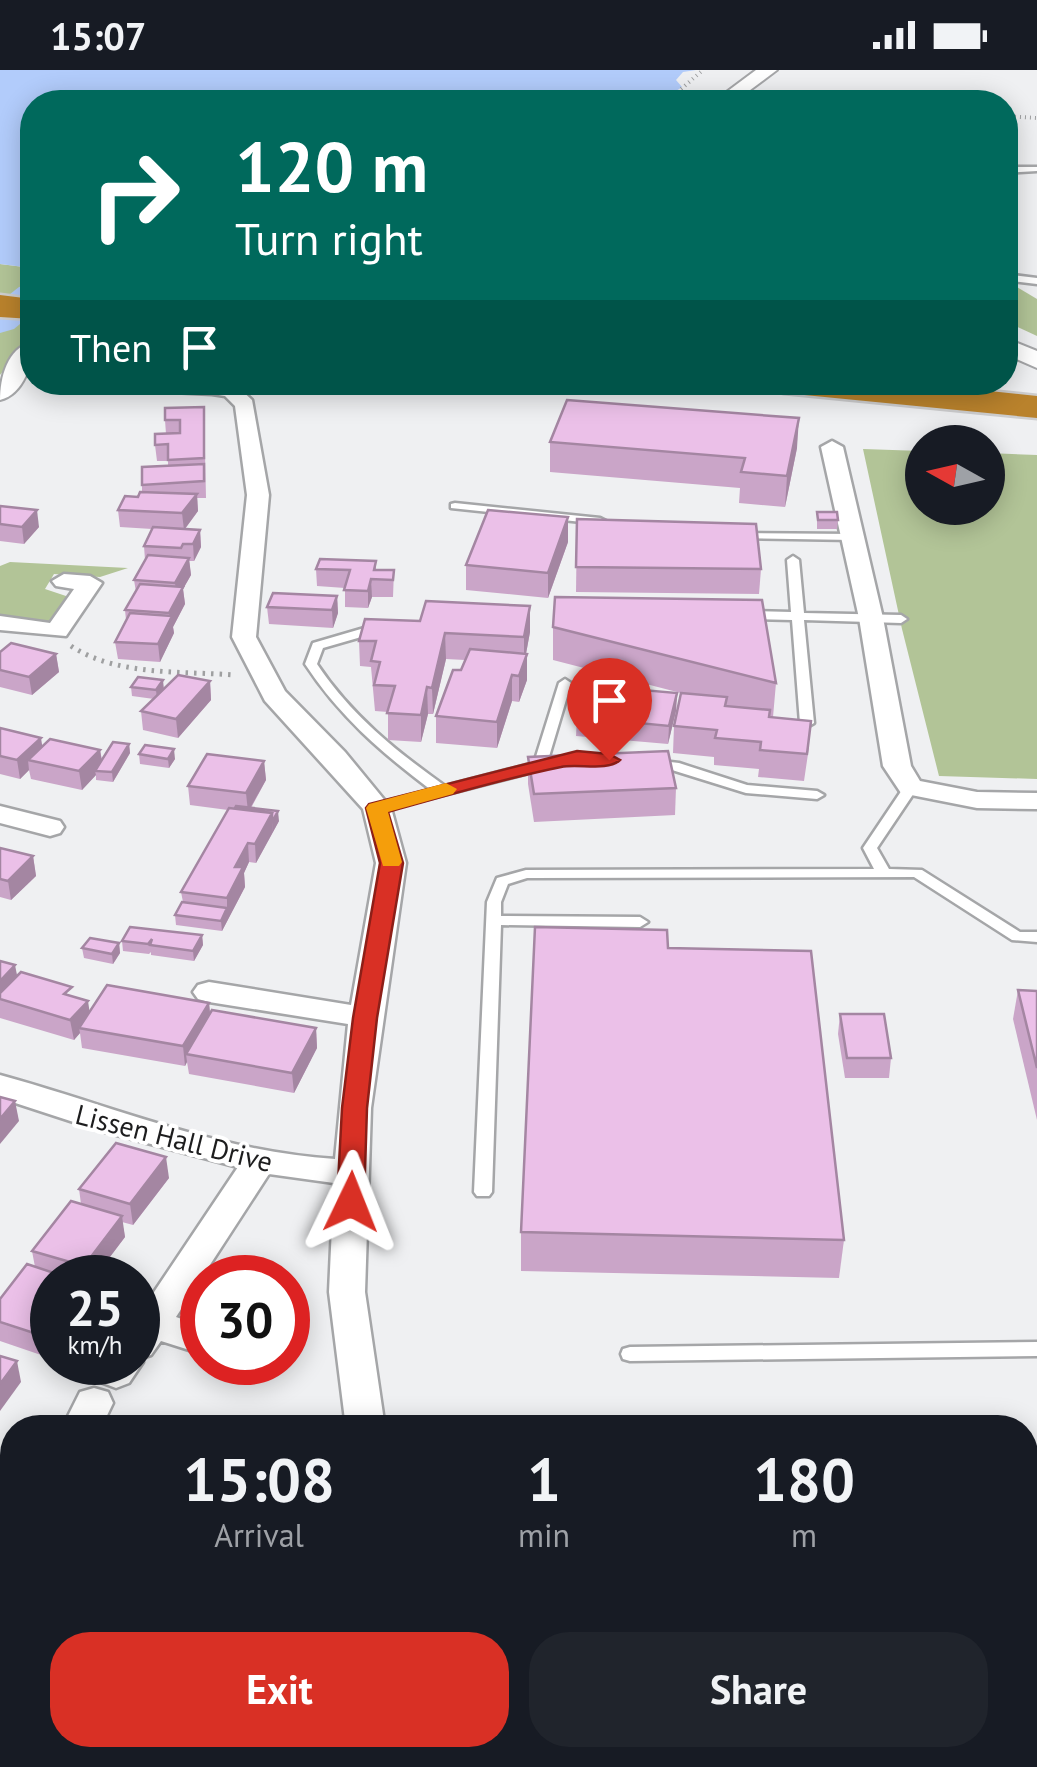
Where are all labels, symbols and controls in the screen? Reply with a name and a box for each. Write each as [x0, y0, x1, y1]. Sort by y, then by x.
text: 15:07 [50, 11, 146, 60]
text: 120 m [235, 121, 428, 211]
icon: right [70, 130, 200, 260]
text: Turn right [235, 209, 423, 267]
icon: arrive [172, 320, 227, 375]
text: Then [70, 323, 152, 372]
north arrow [905, 425, 1005, 525]
map controls [905, 425, 1005, 525]
pin [567, 658, 652, 761]
icon: arrive [582, 673, 637, 728]
street label: Lissen Hall Drive [72, 1095, 277, 1180]
position arrow [299, 1150, 403, 1254]
speed limit sign: 30 [180, 1255, 310, 1385]
text: 25 [67, 1275, 123, 1340]
text: km/h [68, 1329, 122, 1361]
text: 15:08 [183, 1440, 335, 1518]
text: 1 [527, 1440, 561, 1518]
text: 180 [753, 1440, 855, 1518]
text: Arrival [214, 1514, 304, 1556]
text: min [518, 1514, 570, 1556]
text: m [791, 1514, 817, 1556]
button: Exit [50, 1632, 509, 1747]
button: Share [529, 1632, 988, 1747]

